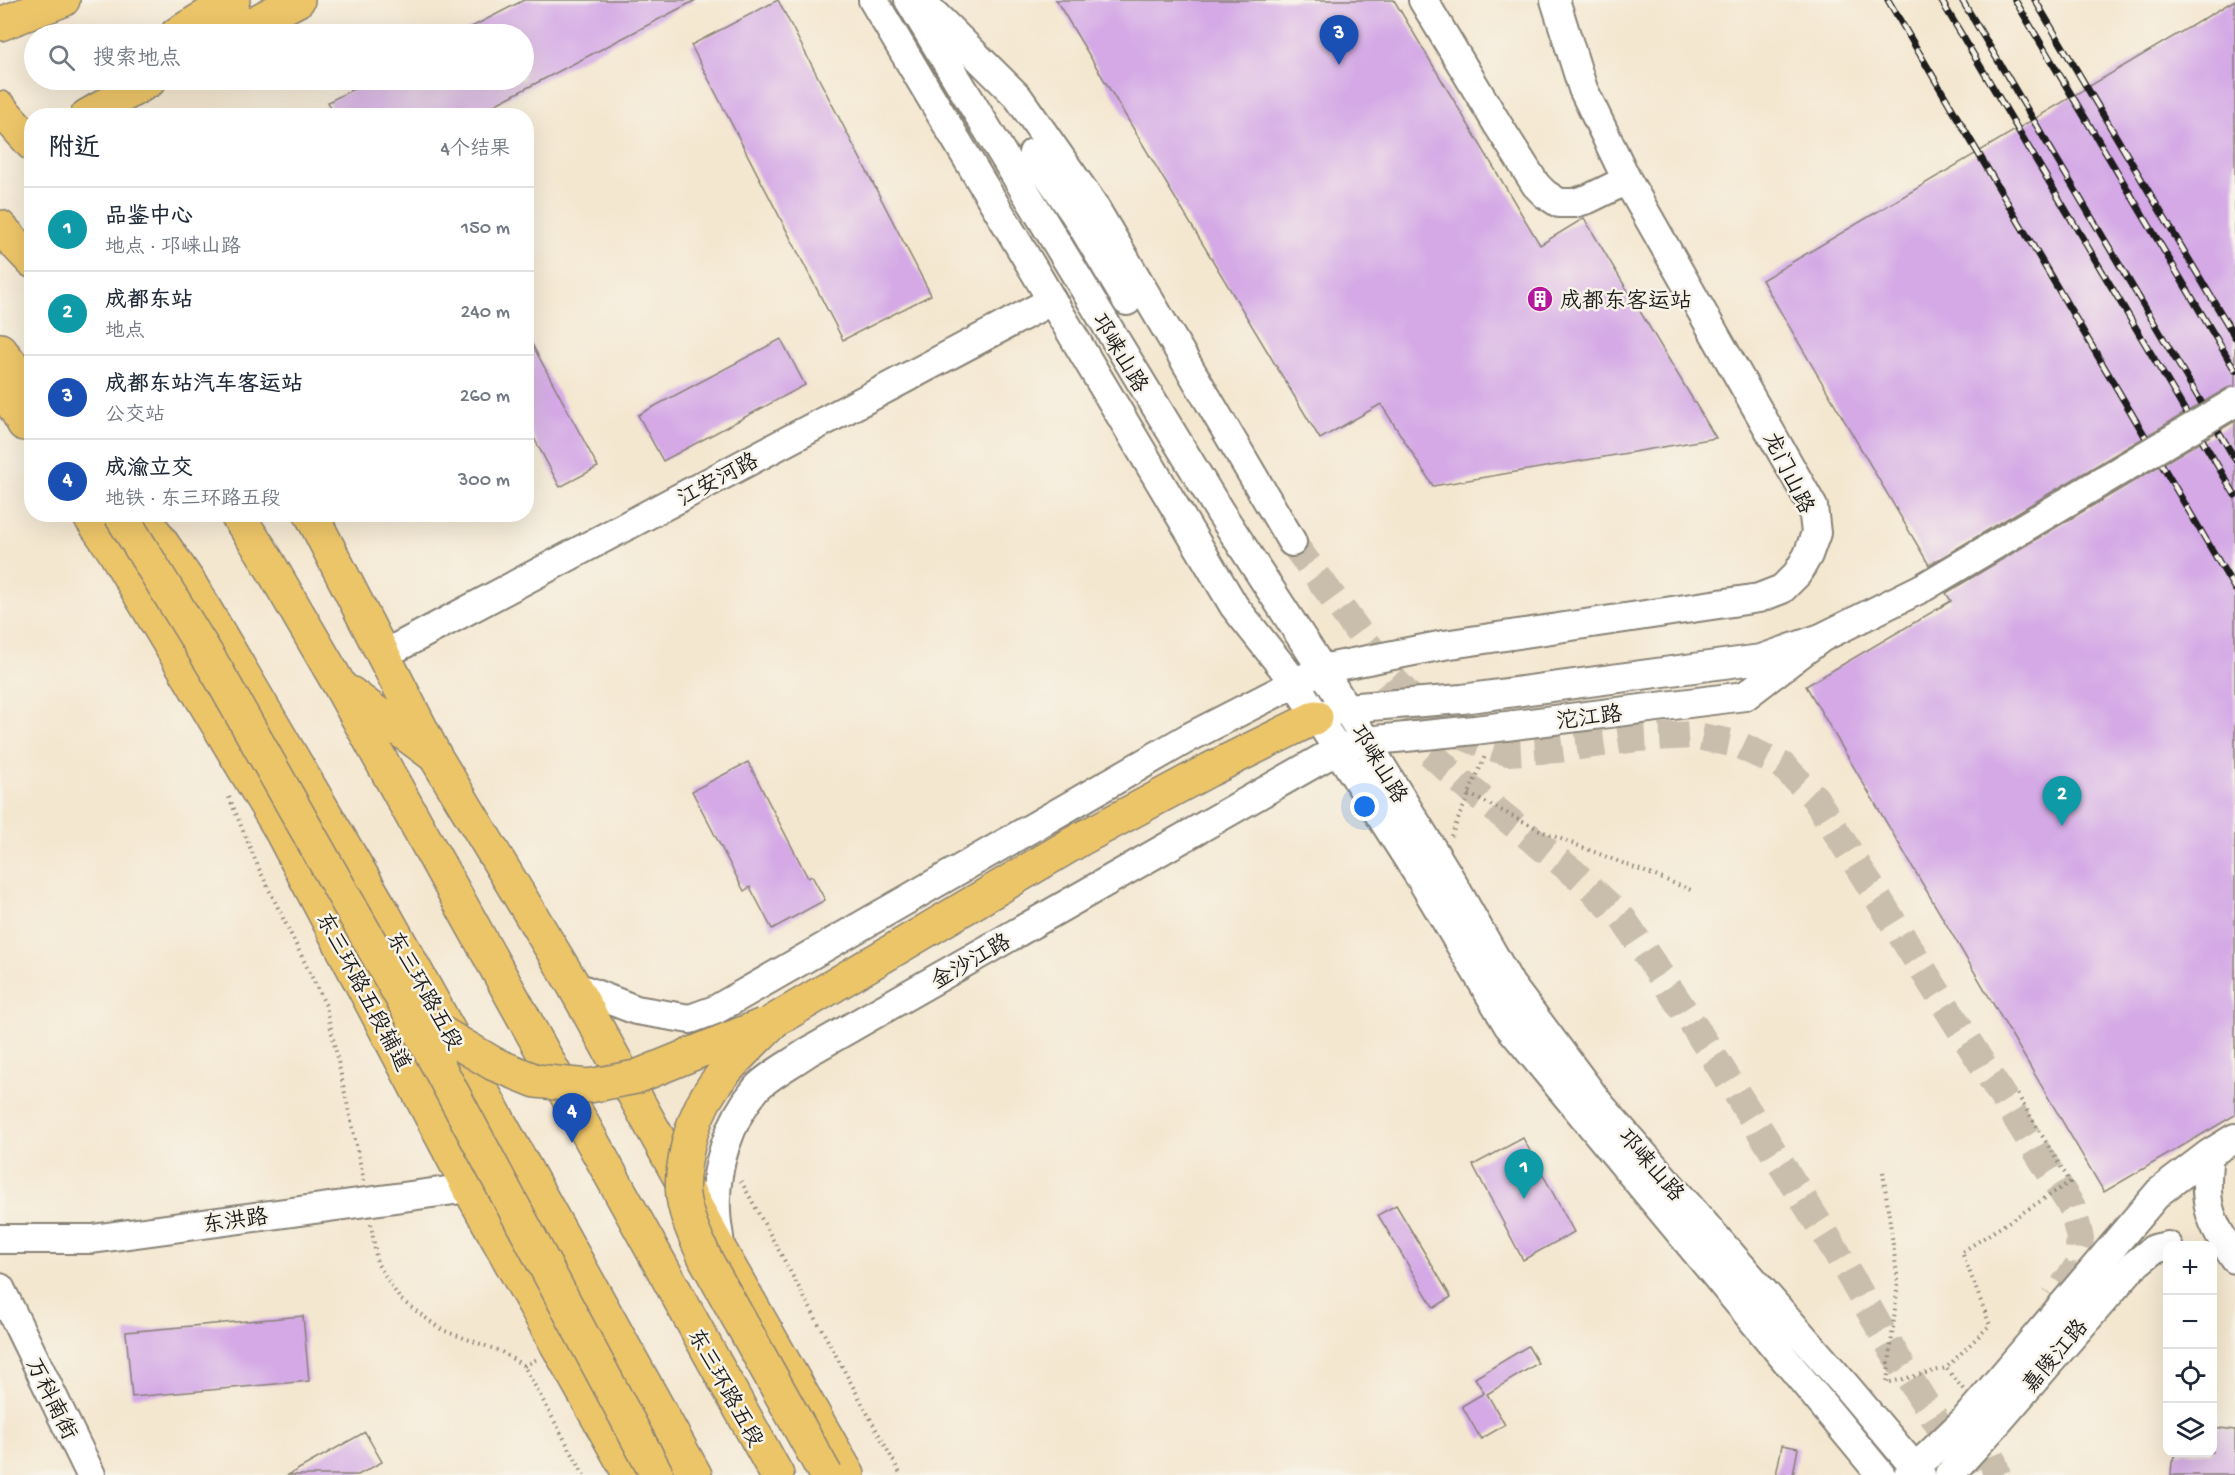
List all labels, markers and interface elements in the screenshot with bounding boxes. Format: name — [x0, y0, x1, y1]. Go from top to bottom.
pin: 3 — [1320, 16, 1358, 65]
search box — [24, 24, 534, 90]
icon: search — [45, 41, 78, 74]
text: 搜索地点 — [93, 47, 181, 73]
text: 附近 — [48, 135, 100, 166]
text: 4个结果 — [441, 139, 510, 162]
text: 品鉴中心 — [105, 205, 193, 231]
text: 1 — [63, 218, 72, 241]
text: 150 m — [461, 218, 510, 241]
text: 地点 · 邛崃山路 — [105, 237, 241, 260]
building icon: 成都东客运站 — [1525, 284, 1555, 314]
place label: 成都东客运站 — [1560, 288, 1692, 316]
text: 成都东站 — [105, 289, 193, 315]
text: 2 — [63, 302, 72, 325]
text: 240 m — [460, 302, 510, 325]
street label: 邛崃山路 — [1084, 309, 1153, 398]
text: 地点 — [105, 321, 145, 344]
text: 成都东站汽车客运站 — [105, 373, 303, 399]
text: 3 — [62, 386, 73, 409]
text: 260 m — [460, 386, 510, 409]
text: 公交站 — [105, 405, 165, 428]
street label: 龙门山路 — [1755, 428, 1819, 519]
street label: 江安河路 — [673, 448, 764, 514]
text: 成渝立交 — [105, 457, 193, 483]
text: 4 — [63, 470, 72, 493]
text: 300 m — [458, 470, 510, 493]
text: 地铁 · 东三环路五段 — [105, 489, 281, 512]
street label: 沱江路 — [1555, 701, 1624, 737]
street label: 邛崃山路 — [1342, 720, 1413, 809]
pin: 2 — [2042, 776, 2082, 826]
your location — [1350, 792, 1379, 821]
street label: 东三环路五段辅道 — [309, 908, 416, 1077]
street label: 东三环路五段 — [379, 927, 468, 1056]
street label: 金沙江路 — [926, 928, 1017, 997]
pin: 4 — [552, 1094, 592, 1143]
street label: 邛崃山路 — [1610, 1124, 1689, 1208]
pin: 1 — [1504, 1150, 1544, 1199]
street label: 东洪路 — [201, 1204, 270, 1240]
map controls — [2163, 1241, 2217, 1457]
button: + — [2163, 1241, 2217, 1295]
button: − — [2163, 1295, 2217, 1349]
street label: 嘉陵江路 — [2017, 1314, 2095, 1400]
street label: 东三环路五段 — [680, 1324, 769, 1453]
button: locate — [2163, 1349, 2217, 1403]
street label: 万科南街 — [18, 1354, 82, 1445]
button: layers — [2163, 1403, 2217, 1457]

